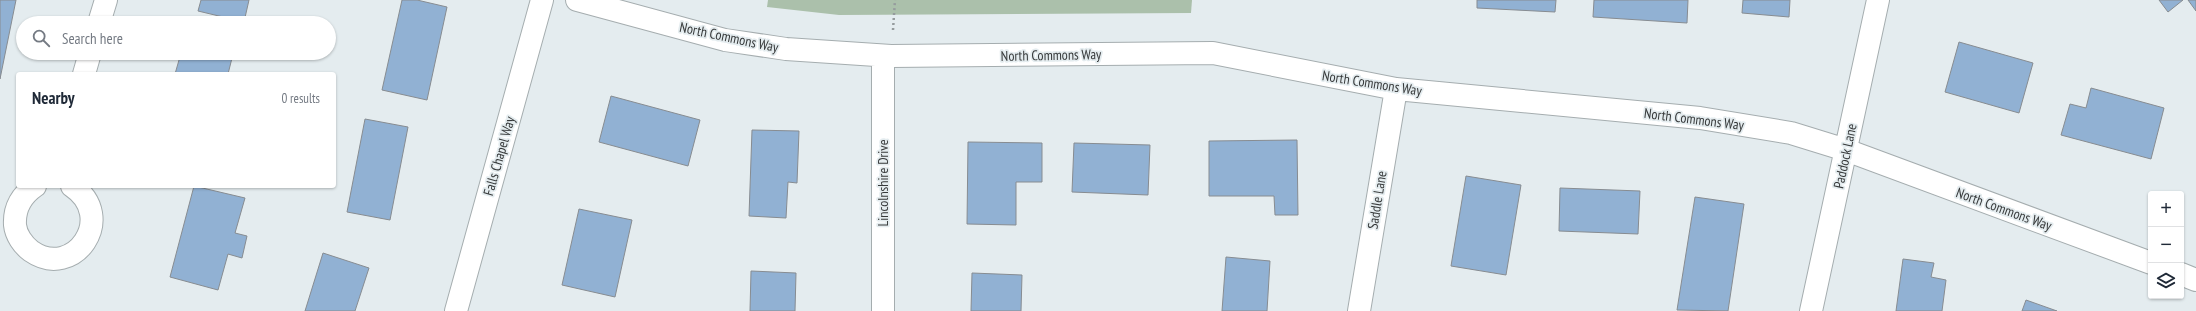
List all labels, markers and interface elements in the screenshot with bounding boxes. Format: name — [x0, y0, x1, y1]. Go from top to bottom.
search box — [16, 16, 336, 60]
street label: North Commons Way — [678, 18, 781, 56]
icon: search — [30, 27, 52, 49]
text: Search here — [62, 29, 123, 48]
street label: North Commons Way — [1001, 45, 1102, 65]
street label: North Commons Way — [1321, 66, 1424, 100]
text: Nearby — [32, 87, 75, 109]
text: 0 results — [281, 90, 320, 107]
street label: North Commons Way — [1643, 104, 1746, 134]
street label: Falls Chapel Way — [479, 114, 519, 198]
street label: Paddock Lane — [1829, 122, 1861, 190]
street label: Lincolnshire Drive — [874, 139, 892, 227]
street label: Saddle Lane — [1364, 169, 1391, 230]
street label: North Commons Way — [1954, 183, 2055, 235]
map controls — [2148, 191, 2184, 299]
button: + — [2148, 191, 2184, 227]
button: − — [2148, 227, 2184, 263]
button: layers — [2148, 263, 2184, 299]

